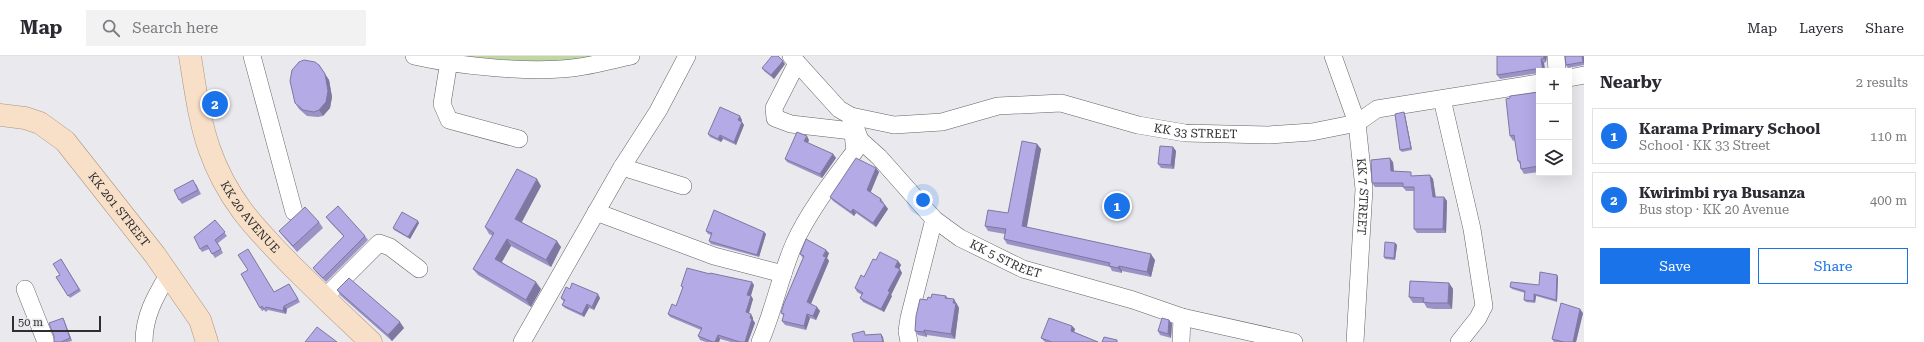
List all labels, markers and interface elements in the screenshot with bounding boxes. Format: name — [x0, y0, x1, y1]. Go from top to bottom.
search box — [86, 10, 366, 46]
text: Map — [20, 16, 62, 39]
icon: search — [100, 17, 122, 39]
text: Search here — [132, 19, 218, 37]
text: Map — [1747, 20, 1777, 36]
text: Layers — [1799, 20, 1843, 36]
text: Share — [1865, 20, 1904, 36]
map controls — [1536, 68, 1572, 176]
button: + — [1536, 68, 1572, 104]
text: Nearby — [1600, 72, 1662, 92]
text: 2 results — [1856, 75, 1908, 90]
pin: 2 — [202, 89, 228, 119]
button: − — [1536, 104, 1572, 140]
text: Karama Primary School — [1639, 120, 1820, 138]
street label: KK 33 STREET — [1153, 121, 1238, 141]
text: 1 — [1610, 129, 1618, 144]
text: 110 m — [1870, 129, 1907, 144]
text: School · KK 33 Street — [1639, 138, 1770, 153]
button: layers — [1536, 140, 1572, 176]
street label: KK 7 STREET — [1354, 157, 1371, 235]
street label: KK 201 STREET — [85, 169, 153, 249]
street label: KK 20 AVENUE — [218, 179, 282, 256]
text: Kwirimbi rya Busanza — [1639, 184, 1805, 202]
your location — [913, 190, 933, 210]
pin: 1 — [1104, 191, 1130, 221]
text: 2 — [1610, 193, 1618, 208]
text: 400 m — [1870, 193, 1907, 208]
text: Bus stop · KK 20 Avenue — [1639, 202, 1789, 217]
street label: KK 5 STREET — [967, 237, 1043, 281]
button: Save — [1600, 248, 1750, 284]
button: Share — [1758, 248, 1908, 284]
scale bar — [12, 314, 101, 333]
text: 50 m — [18, 316, 43, 329]

